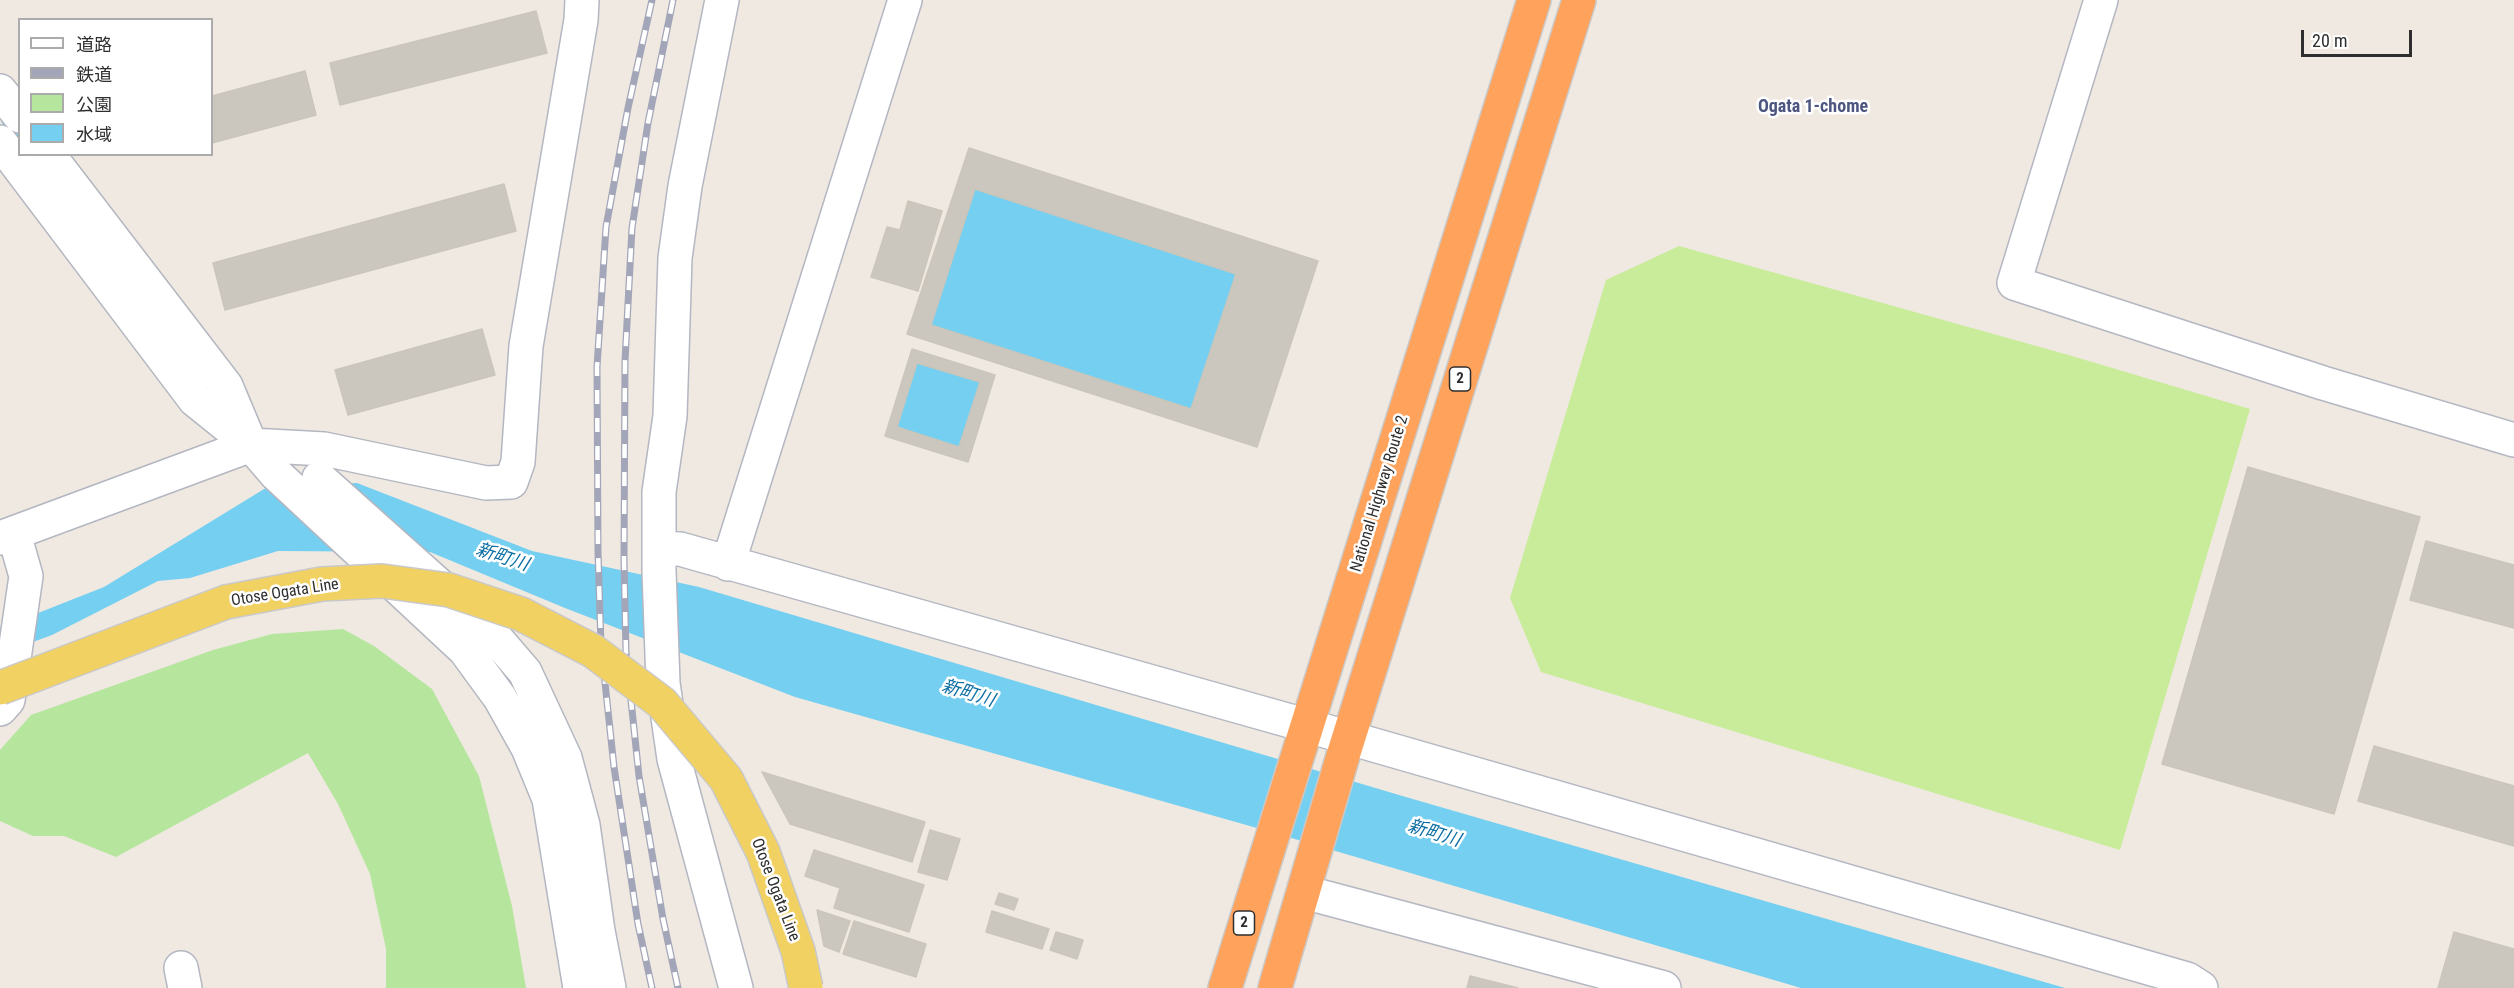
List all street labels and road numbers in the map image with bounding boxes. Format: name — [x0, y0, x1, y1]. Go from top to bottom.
road number: 2 — [1450, 367, 1470, 391]
street label: National Highway Route 2 — [1347, 414, 1413, 574]
street label: Otose Ogata Line — [230, 575, 340, 611]
street label: Otose Ogata Line — [747, 836, 803, 944]
road number: 2 — [1234, 911, 1254, 935]

